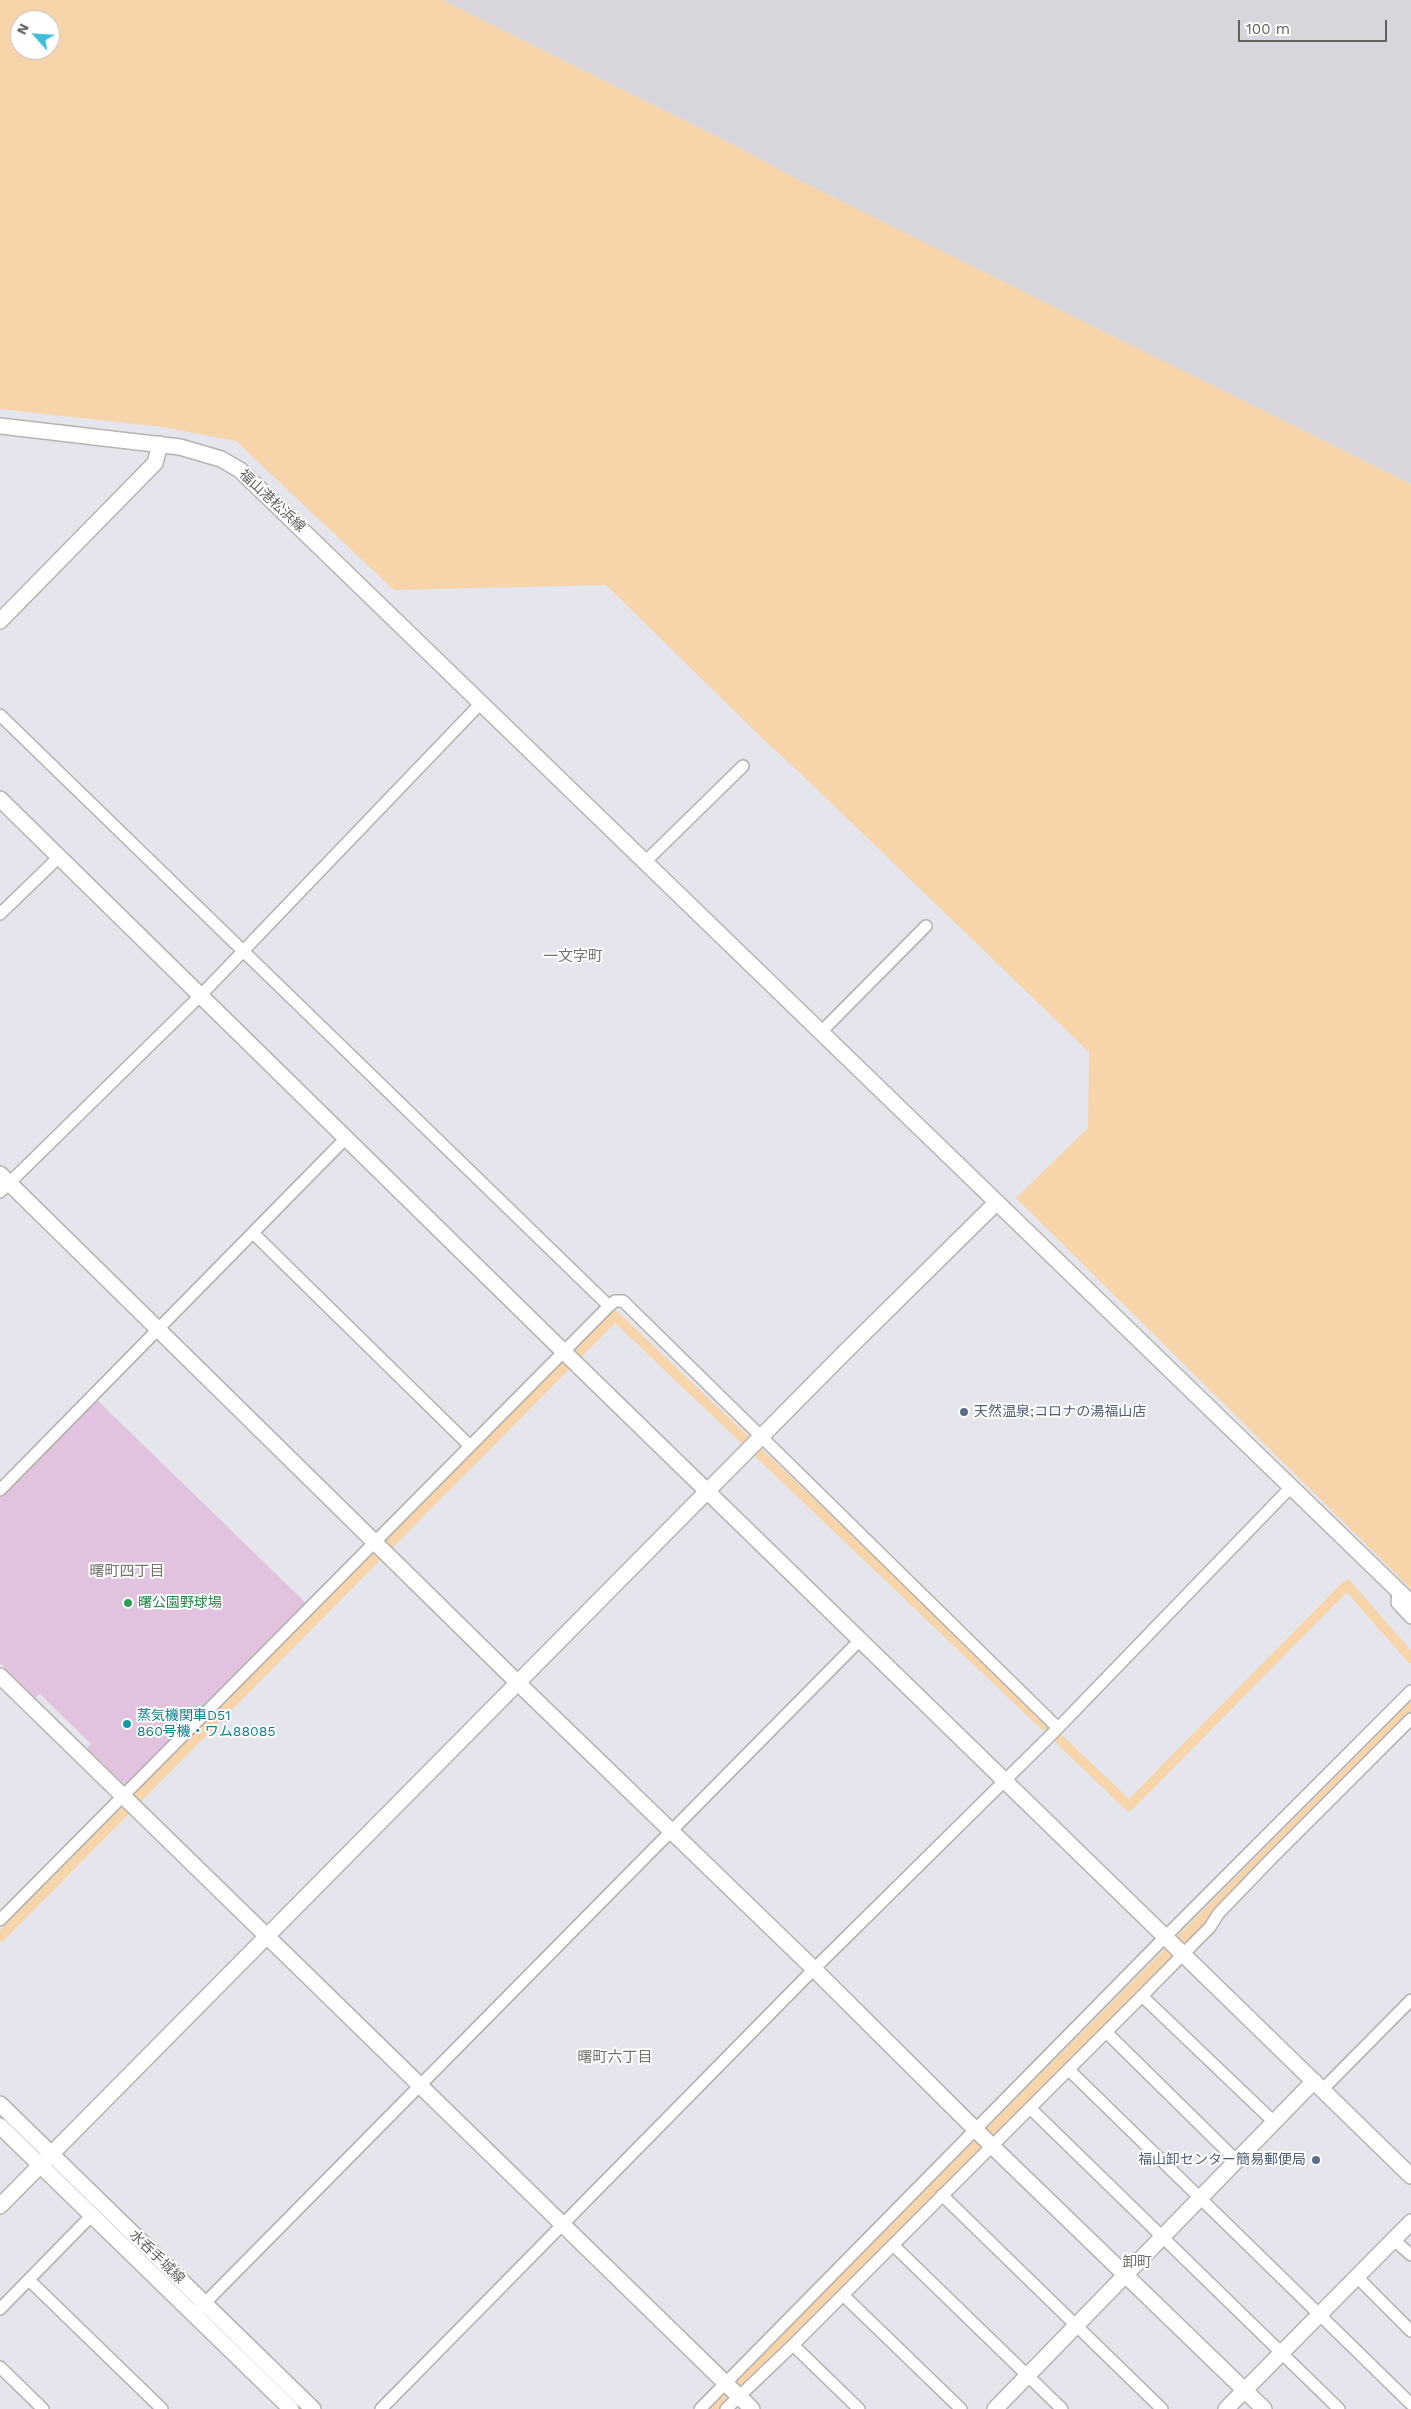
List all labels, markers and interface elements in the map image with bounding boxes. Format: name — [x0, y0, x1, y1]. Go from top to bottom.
north arrow — [10, 10, 60, 60]
scale bar — [1241, 10, 1390, 42]
text: 100 m — [1246, 20, 1290, 38]
text: N — [13, 21, 32, 37]
street label: 福山港松浜線 — [236, 466, 308, 536]
district label: 一文字町 — [543, 948, 603, 966]
place label: 天然温泉;コロナの湯福山店 — [974, 1404, 1146, 1420]
marker: 天然温泉;コロナの湯福山店 — [958, 1406, 970, 1418]
district label: 曙町四丁目 — [90, 1563, 164, 1581]
place label: 曙公園野球場 — [138, 1595, 222, 1611]
marker: 曙公園野球場 — [122, 1597, 134, 1609]
place label: 蒸気機関車D51 860号機・ワム88085 — [137, 1708, 276, 1740]
marker: 蒸気機関車D51 860号機・ワム88085 — [121, 1718, 133, 1730]
district label: 曙町六丁目 — [578, 2049, 652, 2067]
place label: 福山卸センター簡易郵便局 — [1138, 2152, 1306, 2168]
marker: 福山卸センター簡易郵便局 — [1310, 2154, 1322, 2166]
street label: 水呑手城線 — [126, 2227, 188, 2287]
district label: 卸町 — [1122, 2254, 1152, 2272]

